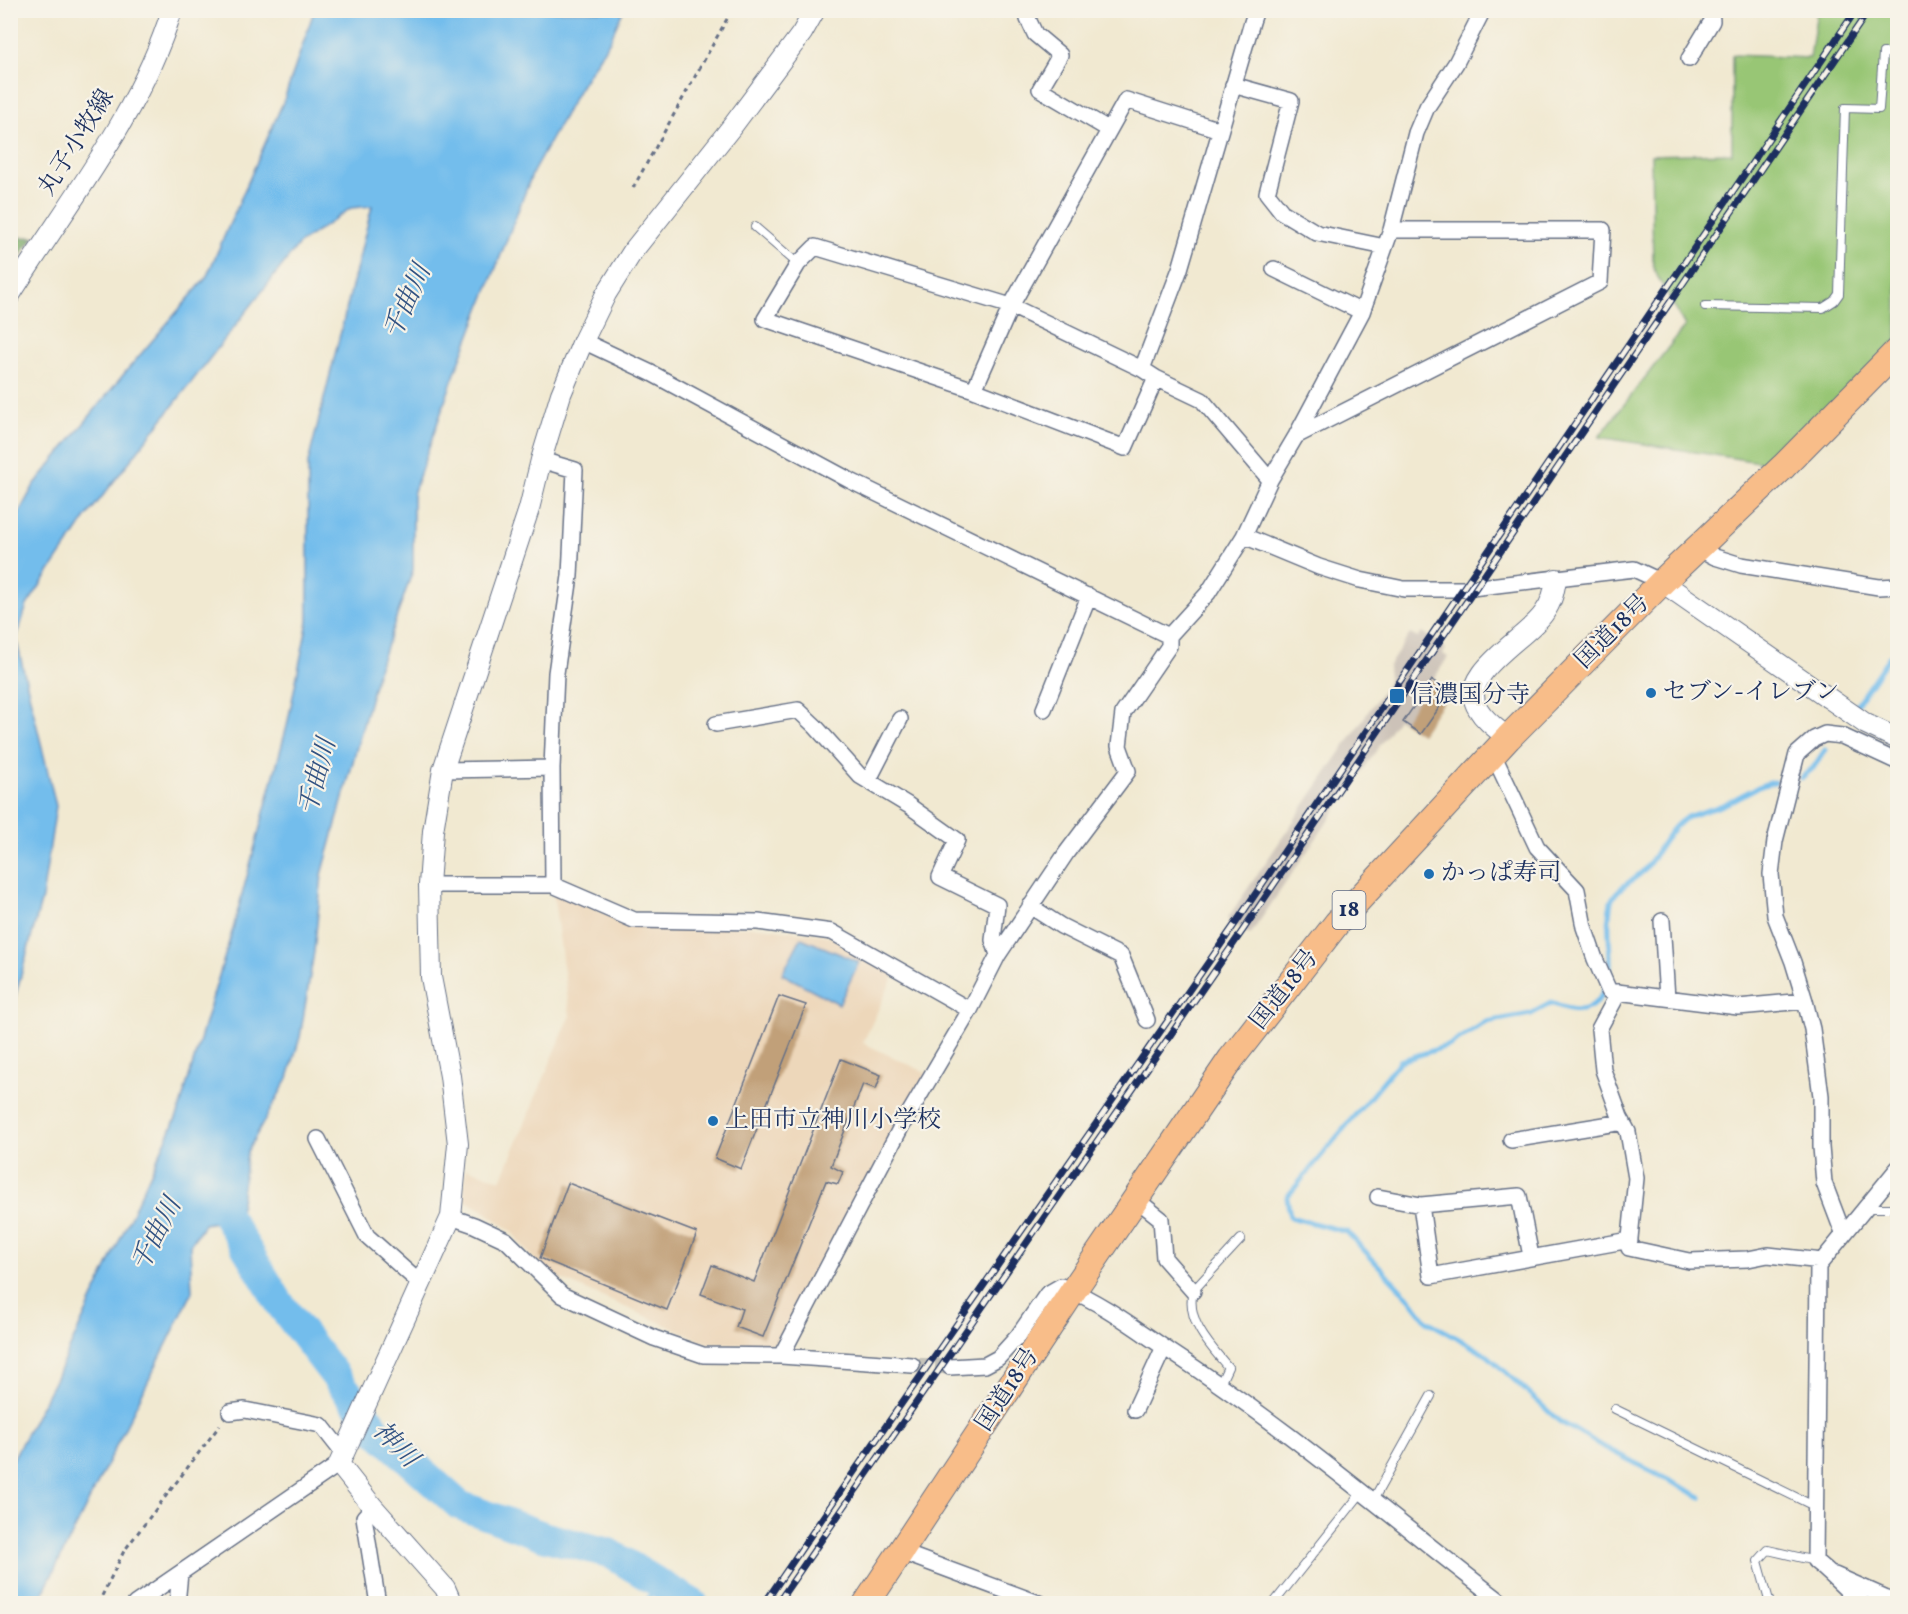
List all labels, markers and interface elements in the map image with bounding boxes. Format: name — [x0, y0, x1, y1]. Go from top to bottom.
street label: 丸子小牧線 — [31, 83, 123, 203]
water label: 千曲川 — [376, 256, 442, 345]
street label: 国道18号 — [1568, 587, 1658, 677]
place label: セブン-イレブン — [1663, 676, 1839, 710]
place label: 信濃国分寺 — [1410, 679, 1530, 713]
marker: セブン-イレブン — [1644, 686, 1658, 700]
marker: 信濃国分寺 — [1388, 687, 1406, 705]
water label: 千曲川 — [291, 732, 346, 819]
place label: かっぱ寿司 — [1441, 857, 1561, 891]
marker: かっぱ寿司 — [1422, 867, 1436, 881]
road number: 18 — [1332, 891, 1366, 929]
street label: 国道18号 — [1243, 943, 1327, 1037]
place label: 上田市立神川小学校 — [725, 1104, 941, 1138]
marker: 上田市立神川小学校 — [706, 1114, 720, 1128]
water label: 千曲川 — [123, 1189, 192, 1278]
street label: 国道18号 — [968, 1342, 1048, 1438]
water label: 神川 — [364, 1414, 428, 1478]

